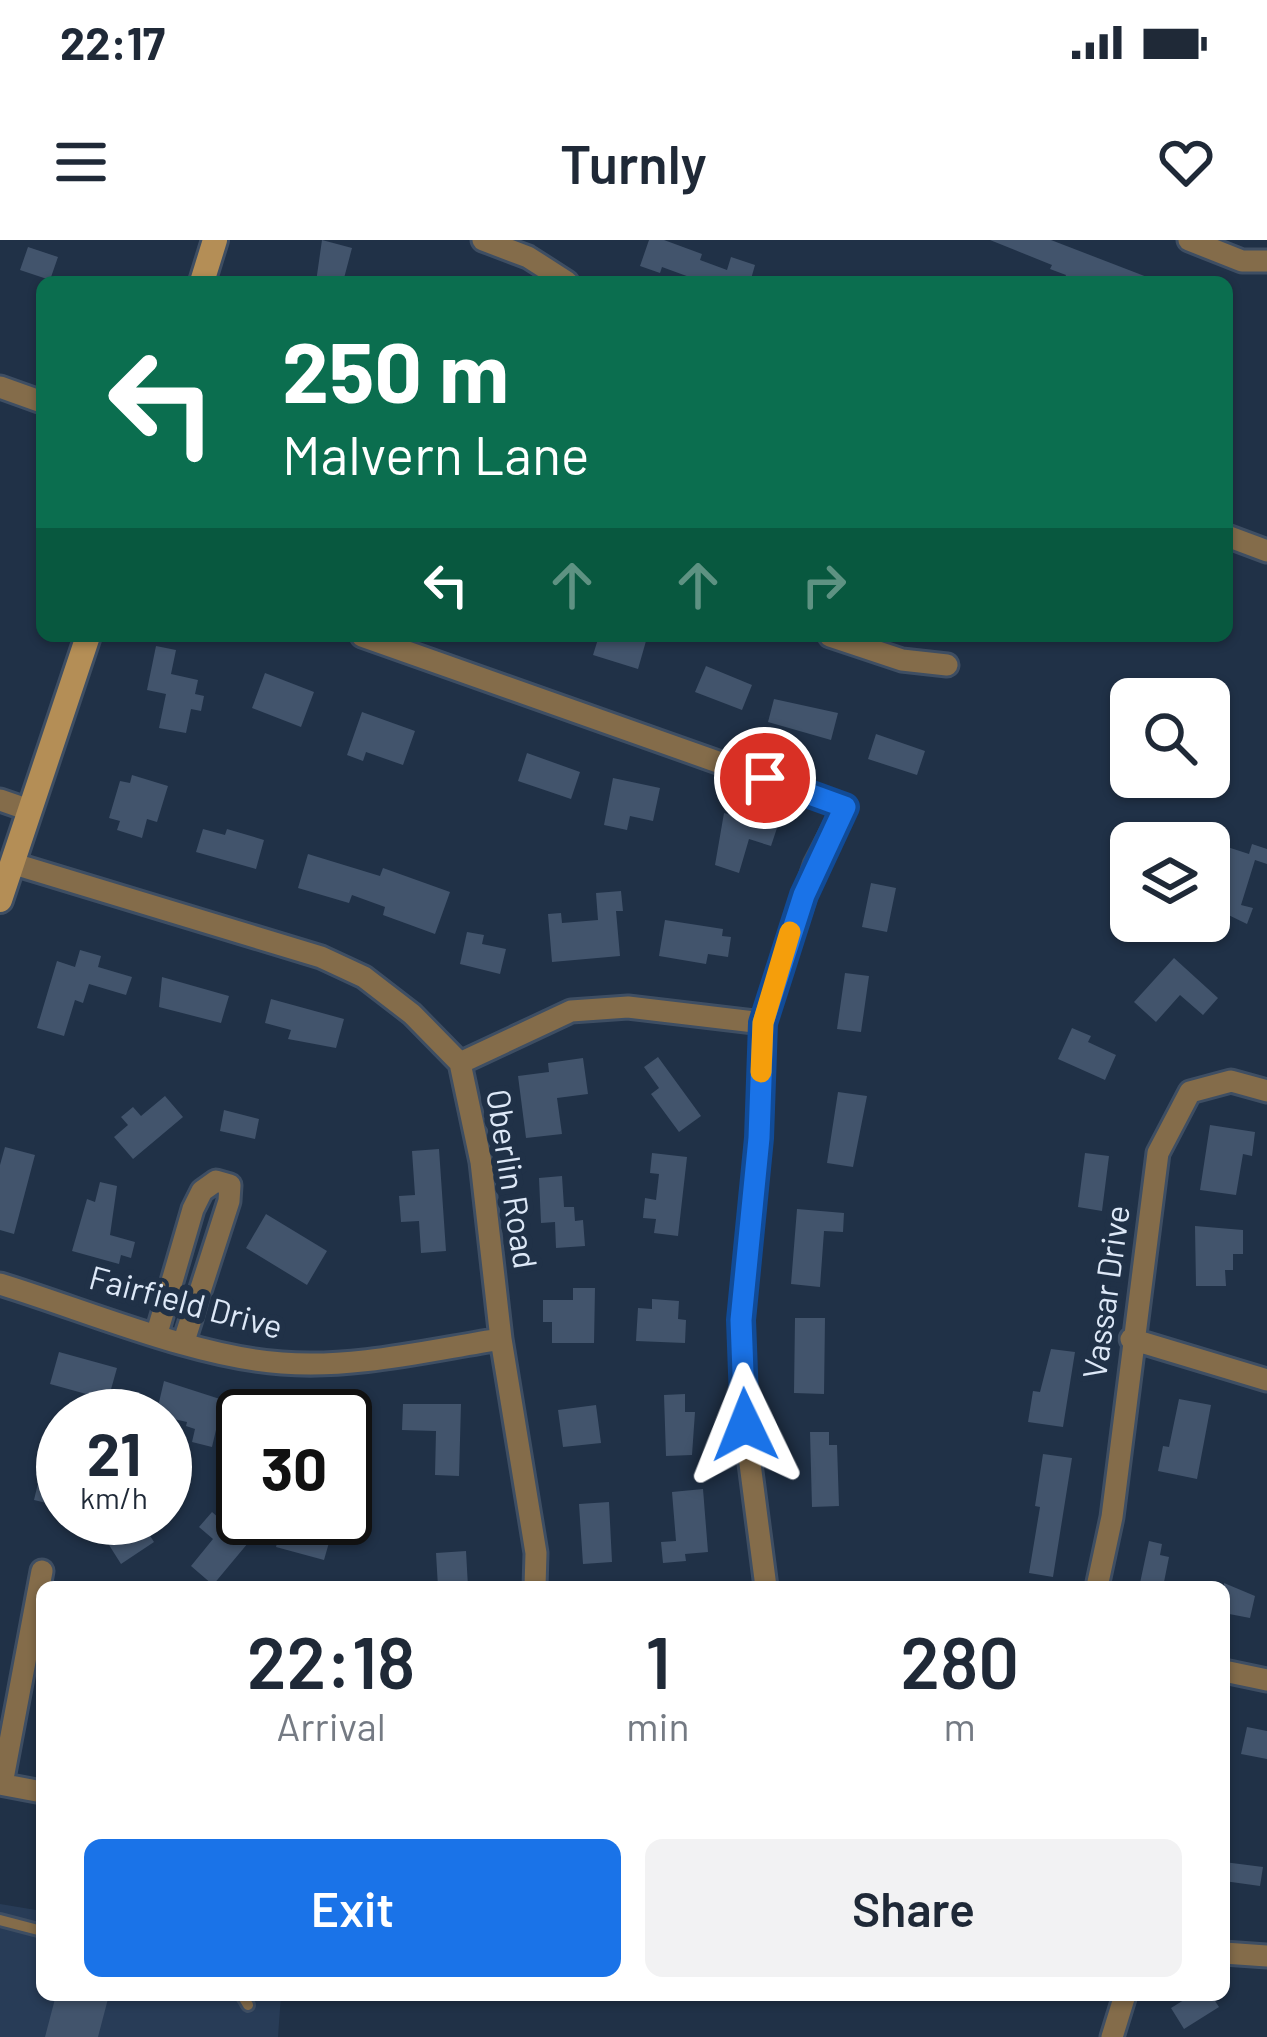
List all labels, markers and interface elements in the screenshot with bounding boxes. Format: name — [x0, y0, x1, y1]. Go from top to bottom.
text: 22:17 — [60, 15, 165, 69]
icon: menu — [48, 129, 114, 195]
icon: heart — [1153, 129, 1219, 195]
text: Turnly — [560, 130, 707, 195]
text: 250 m — [282, 319, 509, 420]
icon: left — [84, 324, 240, 480]
text: Malvern Lane — [282, 421, 589, 486]
icon: left — [413, 552, 479, 618]
icon: ahead — [539, 552, 605, 618]
icon: ahead — [665, 552, 731, 618]
icon: right — [791, 552, 857, 618]
map controls — [1110, 678, 1230, 942]
button: search — [1110, 678, 1230, 798]
pin — [714, 727, 816, 829]
icon: arrive — [732, 745, 798, 811]
button: layers — [1110, 822, 1230, 942]
street label: Oberlin Road — [479, 1086, 547, 1271]
street label: Vassar Drive — [1073, 1202, 1137, 1381]
street label: Fairfield Drive — [85, 1256, 287, 1346]
position arrow — [682, 1362, 808, 1488]
speed limit sign: 30 — [216, 1389, 372, 1545]
text: 21 — [87, 1416, 141, 1488]
text: km/h — [80, 1479, 148, 1515]
text: 22:18 — [247, 1617, 415, 1703]
text: 1 — [645, 1617, 671, 1703]
text: 280 — [900, 1617, 1019, 1703]
text: Arrival — [277, 1702, 386, 1749]
text: min — [626, 1702, 689, 1749]
text: m — [944, 1702, 976, 1749]
button: Exit — [84, 1839, 621, 1977]
button: Share — [645, 1839, 1182, 1977]

